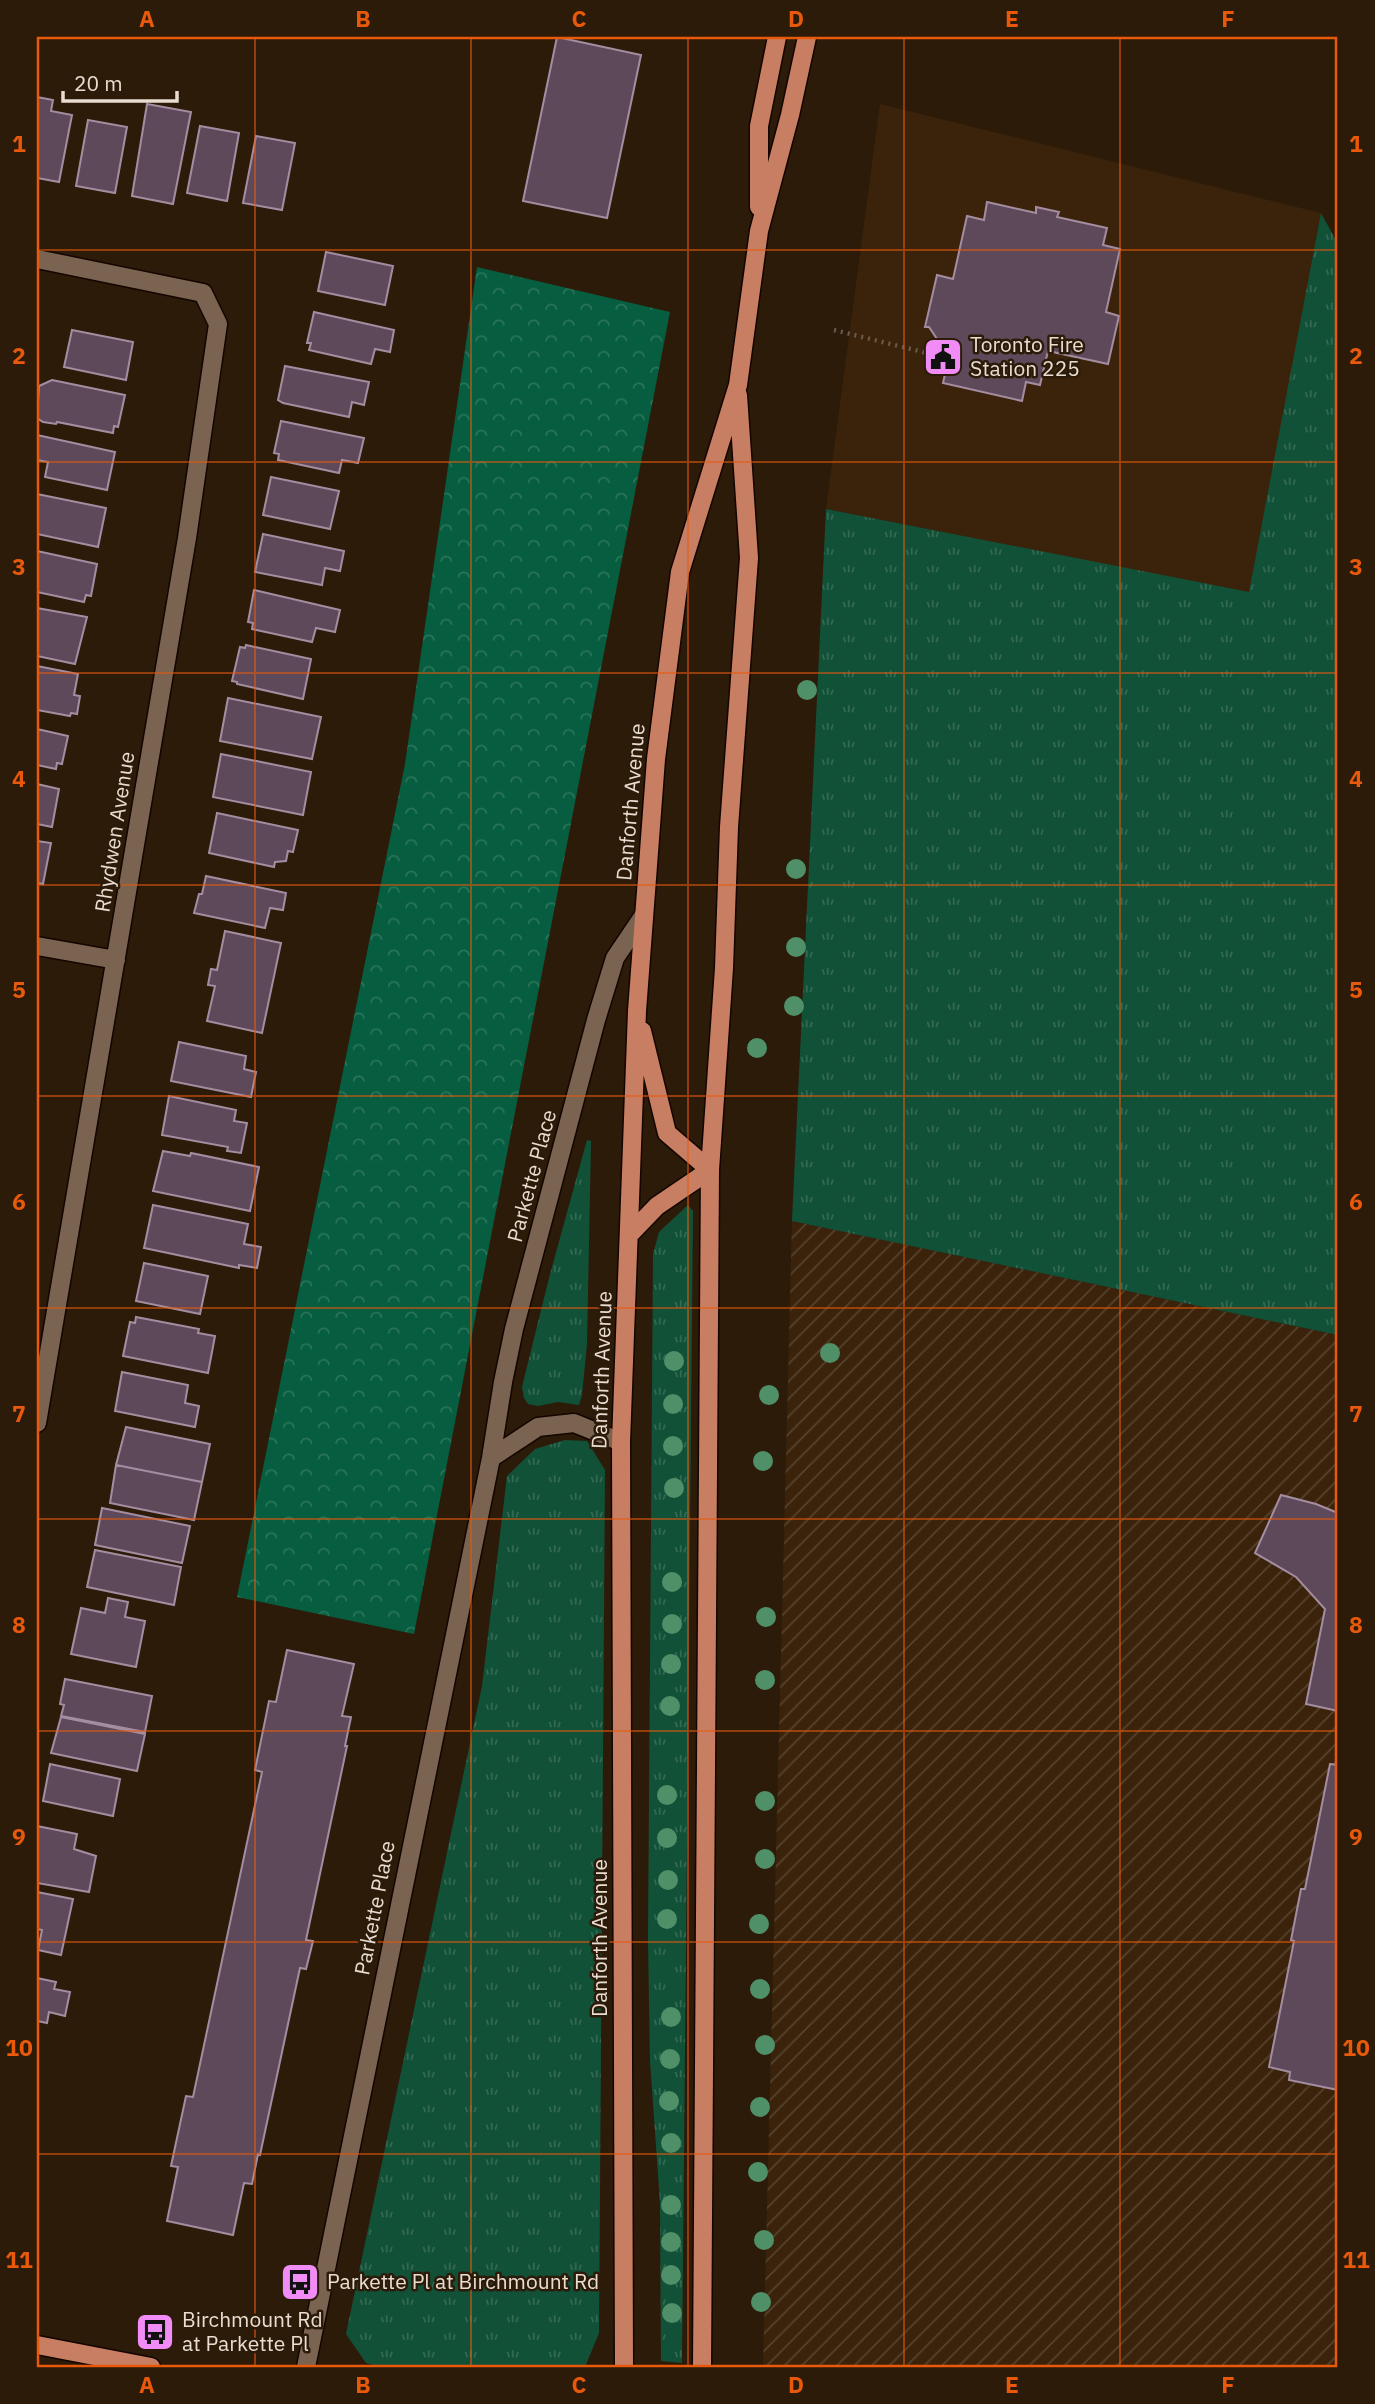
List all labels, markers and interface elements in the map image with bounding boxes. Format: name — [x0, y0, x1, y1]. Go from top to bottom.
text: A — [139, 3, 155, 33]
text: B — [355, 3, 371, 33]
text: C — [572, 3, 587, 33]
text: D — [788, 3, 804, 33]
text: E — [1005, 3, 1019, 33]
text: F — [1221, 3, 1235, 33]
scale bar — [63, 60, 177, 104]
text: 20 m — [74, 69, 123, 97]
text: 1 — [12, 128, 26, 158]
text: 1 — [1349, 128, 1363, 158]
place label: Toronto Fire Station 225 — [970, 330, 1084, 382]
public building icon: Toronto Fire Station 225 — [922, 336, 964, 378]
text: 2 — [12, 340, 26, 370]
text: 2 — [1349, 340, 1363, 370]
text: 3 — [12, 551, 26, 581]
text: 3 — [1349, 551, 1363, 581]
street label: Danforth Avenue — [609, 722, 651, 882]
street label: Rhydwen Avenue — [87, 749, 141, 914]
text: 4 — [12, 763, 26, 793]
text: 4 — [1349, 763, 1363, 793]
text: 5 — [12, 974, 26, 1004]
text: 5 — [1349, 974, 1363, 1004]
street label: Parkette Place — [500, 1106, 562, 1245]
text: 6 — [12, 1186, 26, 1216]
text: 6 — [1349, 1186, 1363, 1216]
street label: Danforth Avenue — [584, 1291, 618, 1449]
text: 7 — [12, 1398, 26, 1428]
text: 7 — [1349, 1398, 1363, 1428]
text: 8 — [12, 1609, 26, 1639]
text: 8 — [1349, 1609, 1363, 1639]
text: 9 — [12, 1821, 26, 1851]
text: 9 — [1349, 1821, 1363, 1851]
street label: Parkette Place — [347, 1838, 401, 1977]
street label: Danforth Avenue — [585, 1859, 613, 2017]
text: 10 — [5, 2032, 33, 2062]
text: 10 — [1342, 2032, 1370, 2062]
text: 11 — [5, 2244, 33, 2274]
text: 11 — [1342, 2244, 1370, 2274]
bus stop icon: Parkette Pl at Birchmount Rd — [279, 2261, 321, 2303]
place label: Parkette Pl at Birchmount Rd — [327, 2267, 599, 2295]
place label: Birchmount Rd at Parkette Pl — [182, 2305, 323, 2357]
bus stop icon: Birchmount Rd at Parkette Pl — [134, 2311, 176, 2353]
text: A — [139, 2369, 155, 2399]
text: B — [355, 2369, 371, 2399]
text: C — [572, 2369, 587, 2399]
text: D — [788, 2369, 804, 2399]
text: E — [1005, 2369, 1019, 2399]
text: F — [1221, 2369, 1235, 2399]

